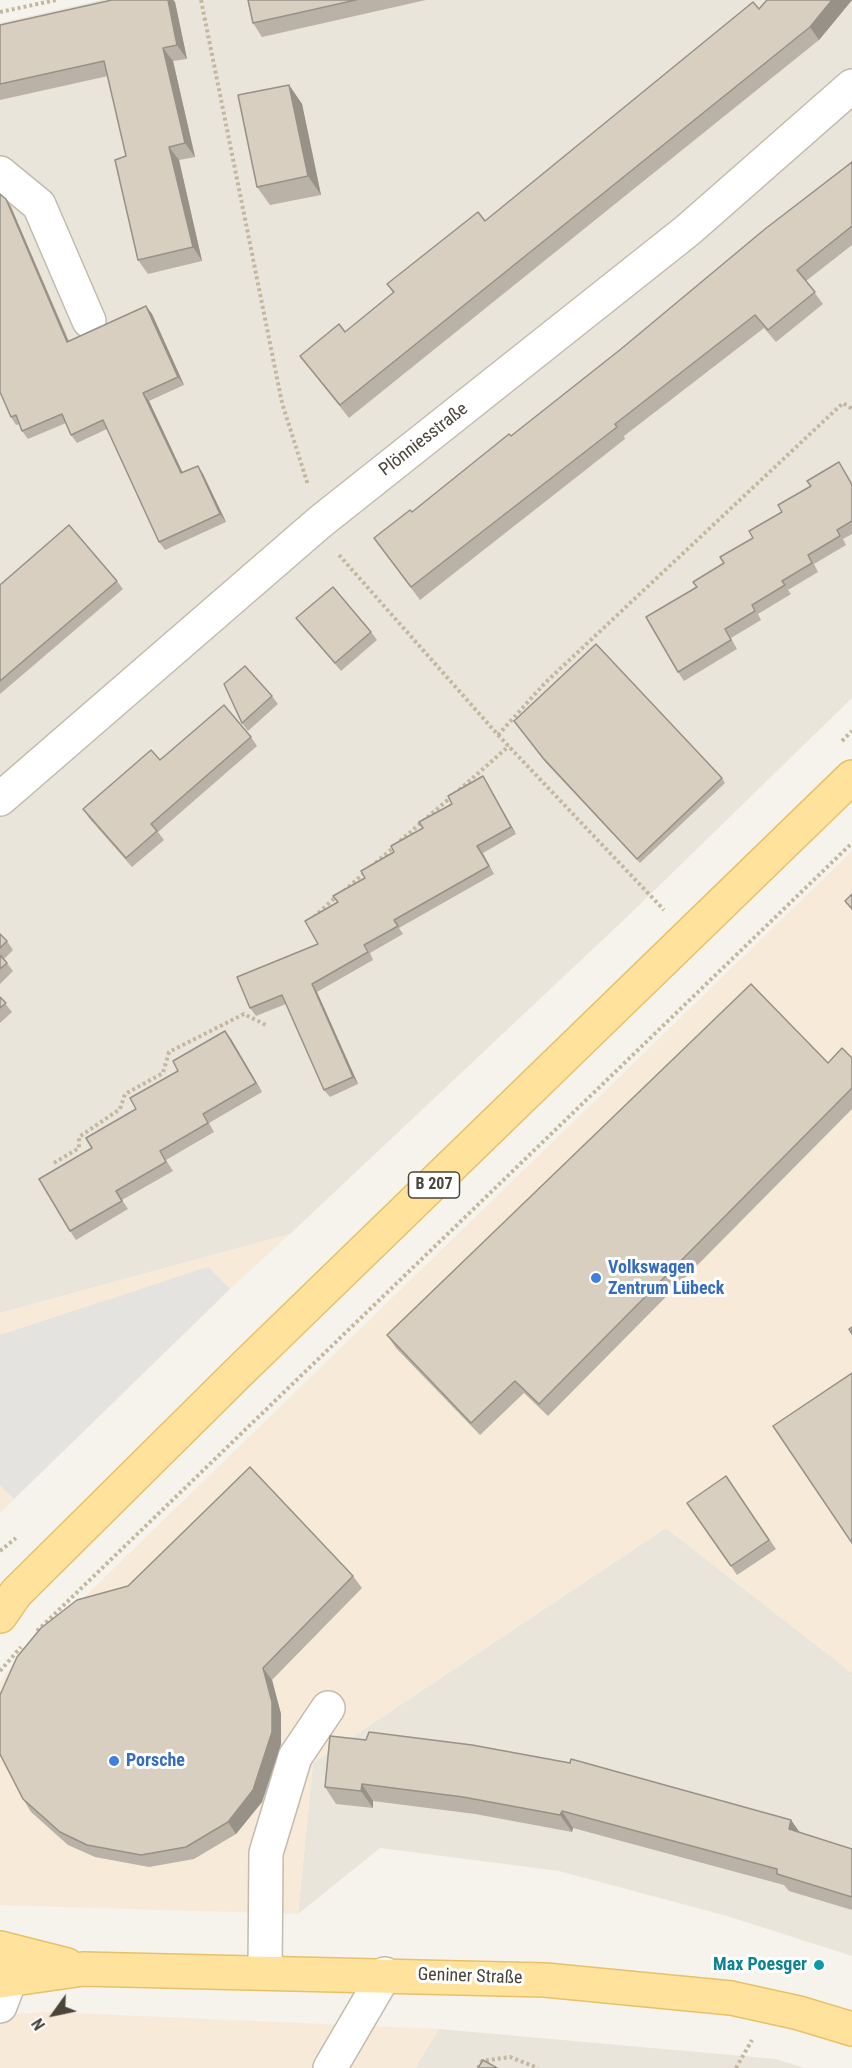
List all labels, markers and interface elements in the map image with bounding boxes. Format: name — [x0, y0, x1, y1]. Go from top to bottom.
street label: Plönniesstraße — [375, 399, 473, 481]
road number: B 207 — [408, 1172, 460, 1198]
place label: Volkswagen Zentrum Lübeck — [608, 1257, 724, 1300]
marker: Volkswagen Zentrum Lübeck — [589, 1271, 603, 1285]
place label: Porsche — [126, 1750, 185, 1772]
marker: Porsche — [107, 1754, 121, 1768]
place label: Max Poesger — [713, 1954, 807, 1976]
marker: Max Poesger — [812, 1958, 826, 1972]
street label: Geniner Straße — [417, 1964, 523, 1990]
north arrow — [24, 1984, 84, 2044]
text: N — [28, 2015, 49, 2033]

